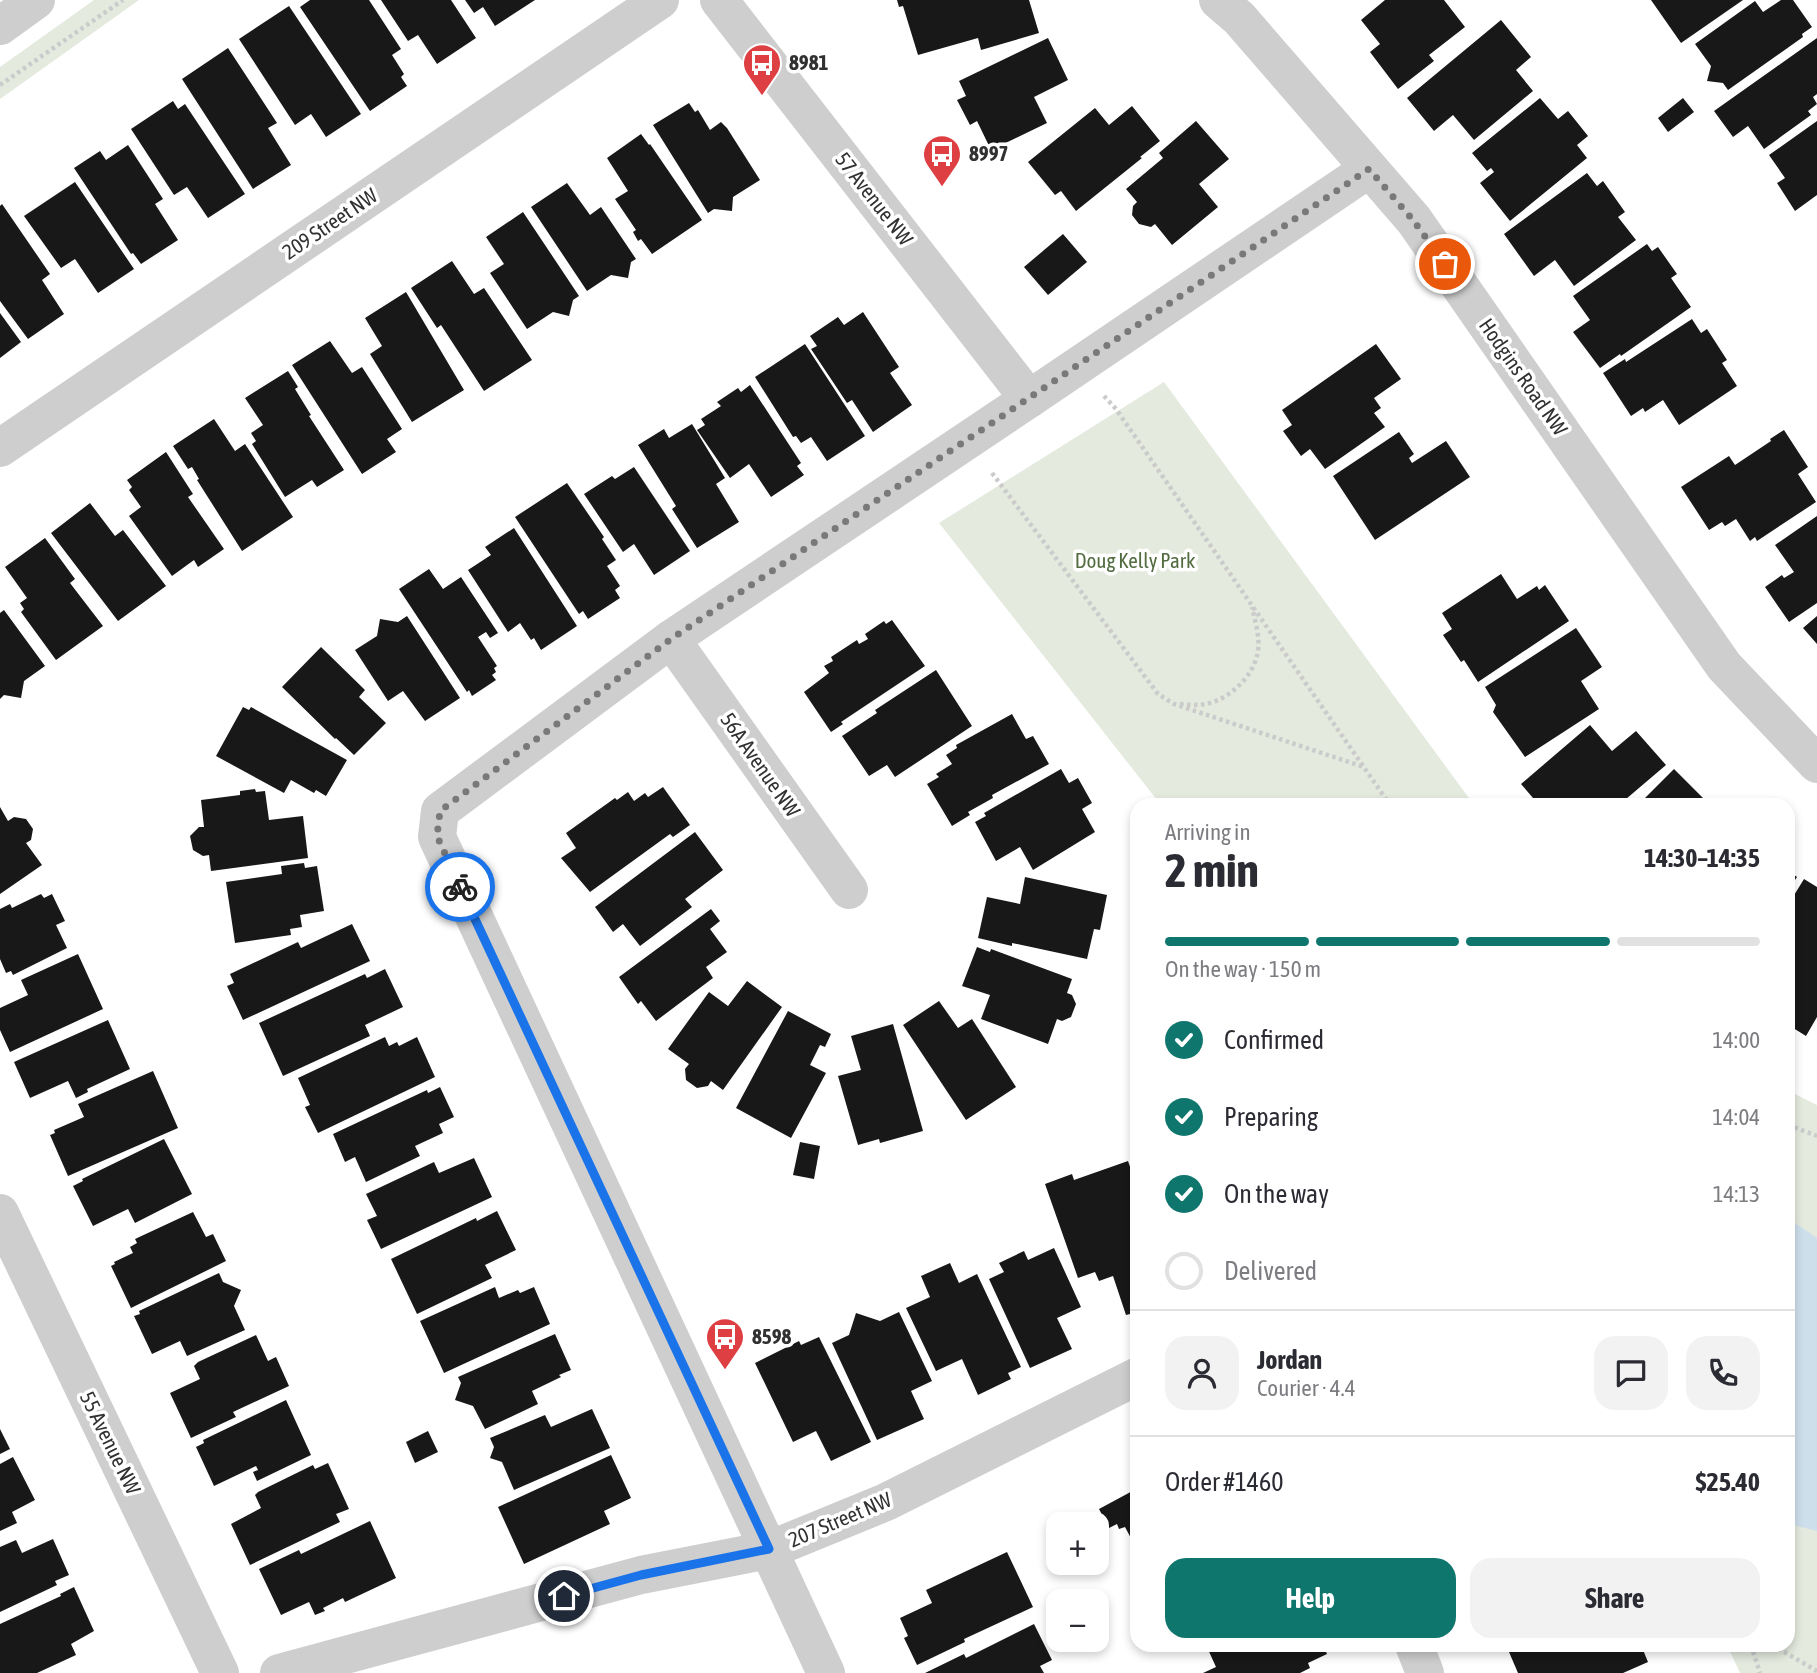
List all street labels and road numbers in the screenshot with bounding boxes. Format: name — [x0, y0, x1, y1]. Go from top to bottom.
street label: 57 Avenue NW — [831, 147, 919, 250]
street label: 209 Street NW — [278, 182, 382, 264]
street label: Hodgins Road NW — [1475, 313, 1573, 440]
street label: 56A Avenue NW — [716, 708, 806, 822]
street label: 55 Avenue NW — [76, 1387, 146, 1499]
street label: 207 Street NW — [785, 1486, 895, 1551]

